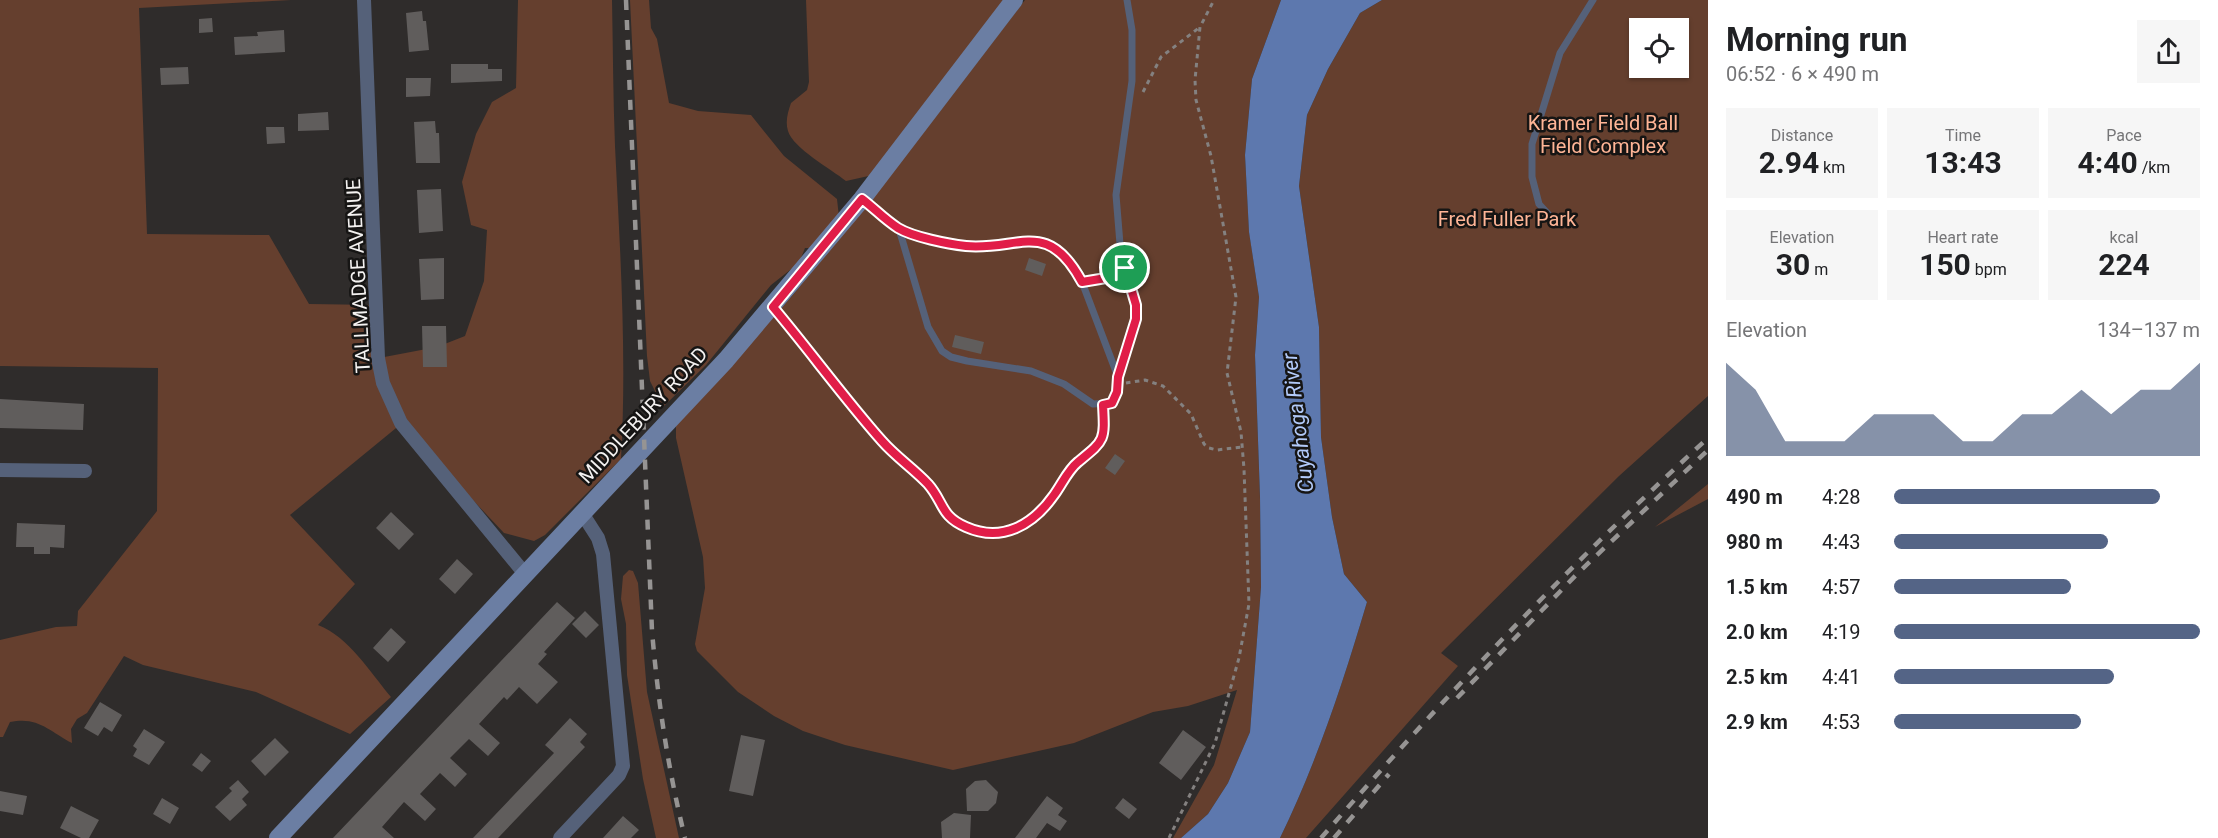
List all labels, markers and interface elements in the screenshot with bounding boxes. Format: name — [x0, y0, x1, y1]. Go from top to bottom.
map controls — [1629, 18, 1689, 78]
button: locate — [1629, 18, 1689, 78]
text: Morning run — [1726, 20, 1907, 59]
button: share — [2137, 20, 2200, 83]
text: 06:52 · 6 × 490 m — [1726, 62, 1879, 86]
park label: Kramer Field Ball Field Complex — [1528, 111, 1678, 158]
text: Distance — [1771, 126, 1833, 145]
text: Time — [1945, 126, 1981, 145]
text: Pace — [2106, 126, 2142, 145]
text: 2.94 — [1759, 145, 1819, 180]
text: 13:43 — [1924, 145, 2002, 180]
text: 4:40 — [2078, 145, 2138, 180]
text: km — [1819, 158, 1845, 177]
text: /km — [2138, 158, 2170, 177]
street label: TALLMADGE AVENUE — [341, 178, 375, 374]
park label: Fred Fuller Park — [1438, 207, 1577, 231]
text: Elevation — [1770, 228, 1834, 247]
text: Heart rate — [1927, 228, 1999, 247]
text: kcal — [2110, 228, 2138, 247]
pin — [1099, 242, 1150, 293]
text: 30 — [1776, 247, 1810, 282]
text: 150 — [1919, 247, 1971, 282]
text: 224 — [2098, 247, 2150, 282]
icon: arrive — [1108, 251, 1141, 284]
text: m — [1810, 260, 1828, 279]
text: bpm — [1971, 260, 2007, 279]
text: Elevation — [1726, 318, 1807, 342]
text: 134–137 m — [2097, 318, 2200, 342]
street label: MIDDLEBURY ROAD — [574, 342, 712, 488]
water label: Cuyahoga River — [1277, 351, 1318, 494]
text: 490 m — [1726, 485, 1783, 509]
text: 4:28 — [1822, 485, 1861, 509]
text: 980 m — [1726, 530, 1783, 554]
text: 4:43 — [1822, 530, 1861, 554]
text: 1.5 km — [1726, 575, 1788, 599]
text: 4:57 — [1822, 575, 1861, 599]
text: 2.0 km — [1726, 620, 1788, 644]
text: 4:19 — [1822, 620, 1861, 644]
text: 2.5 km — [1726, 665, 1788, 689]
text: 4:41 — [1822, 665, 1861, 689]
text: 2.9 km — [1726, 710, 1788, 734]
text: 4:53 — [1822, 710, 1861, 734]

